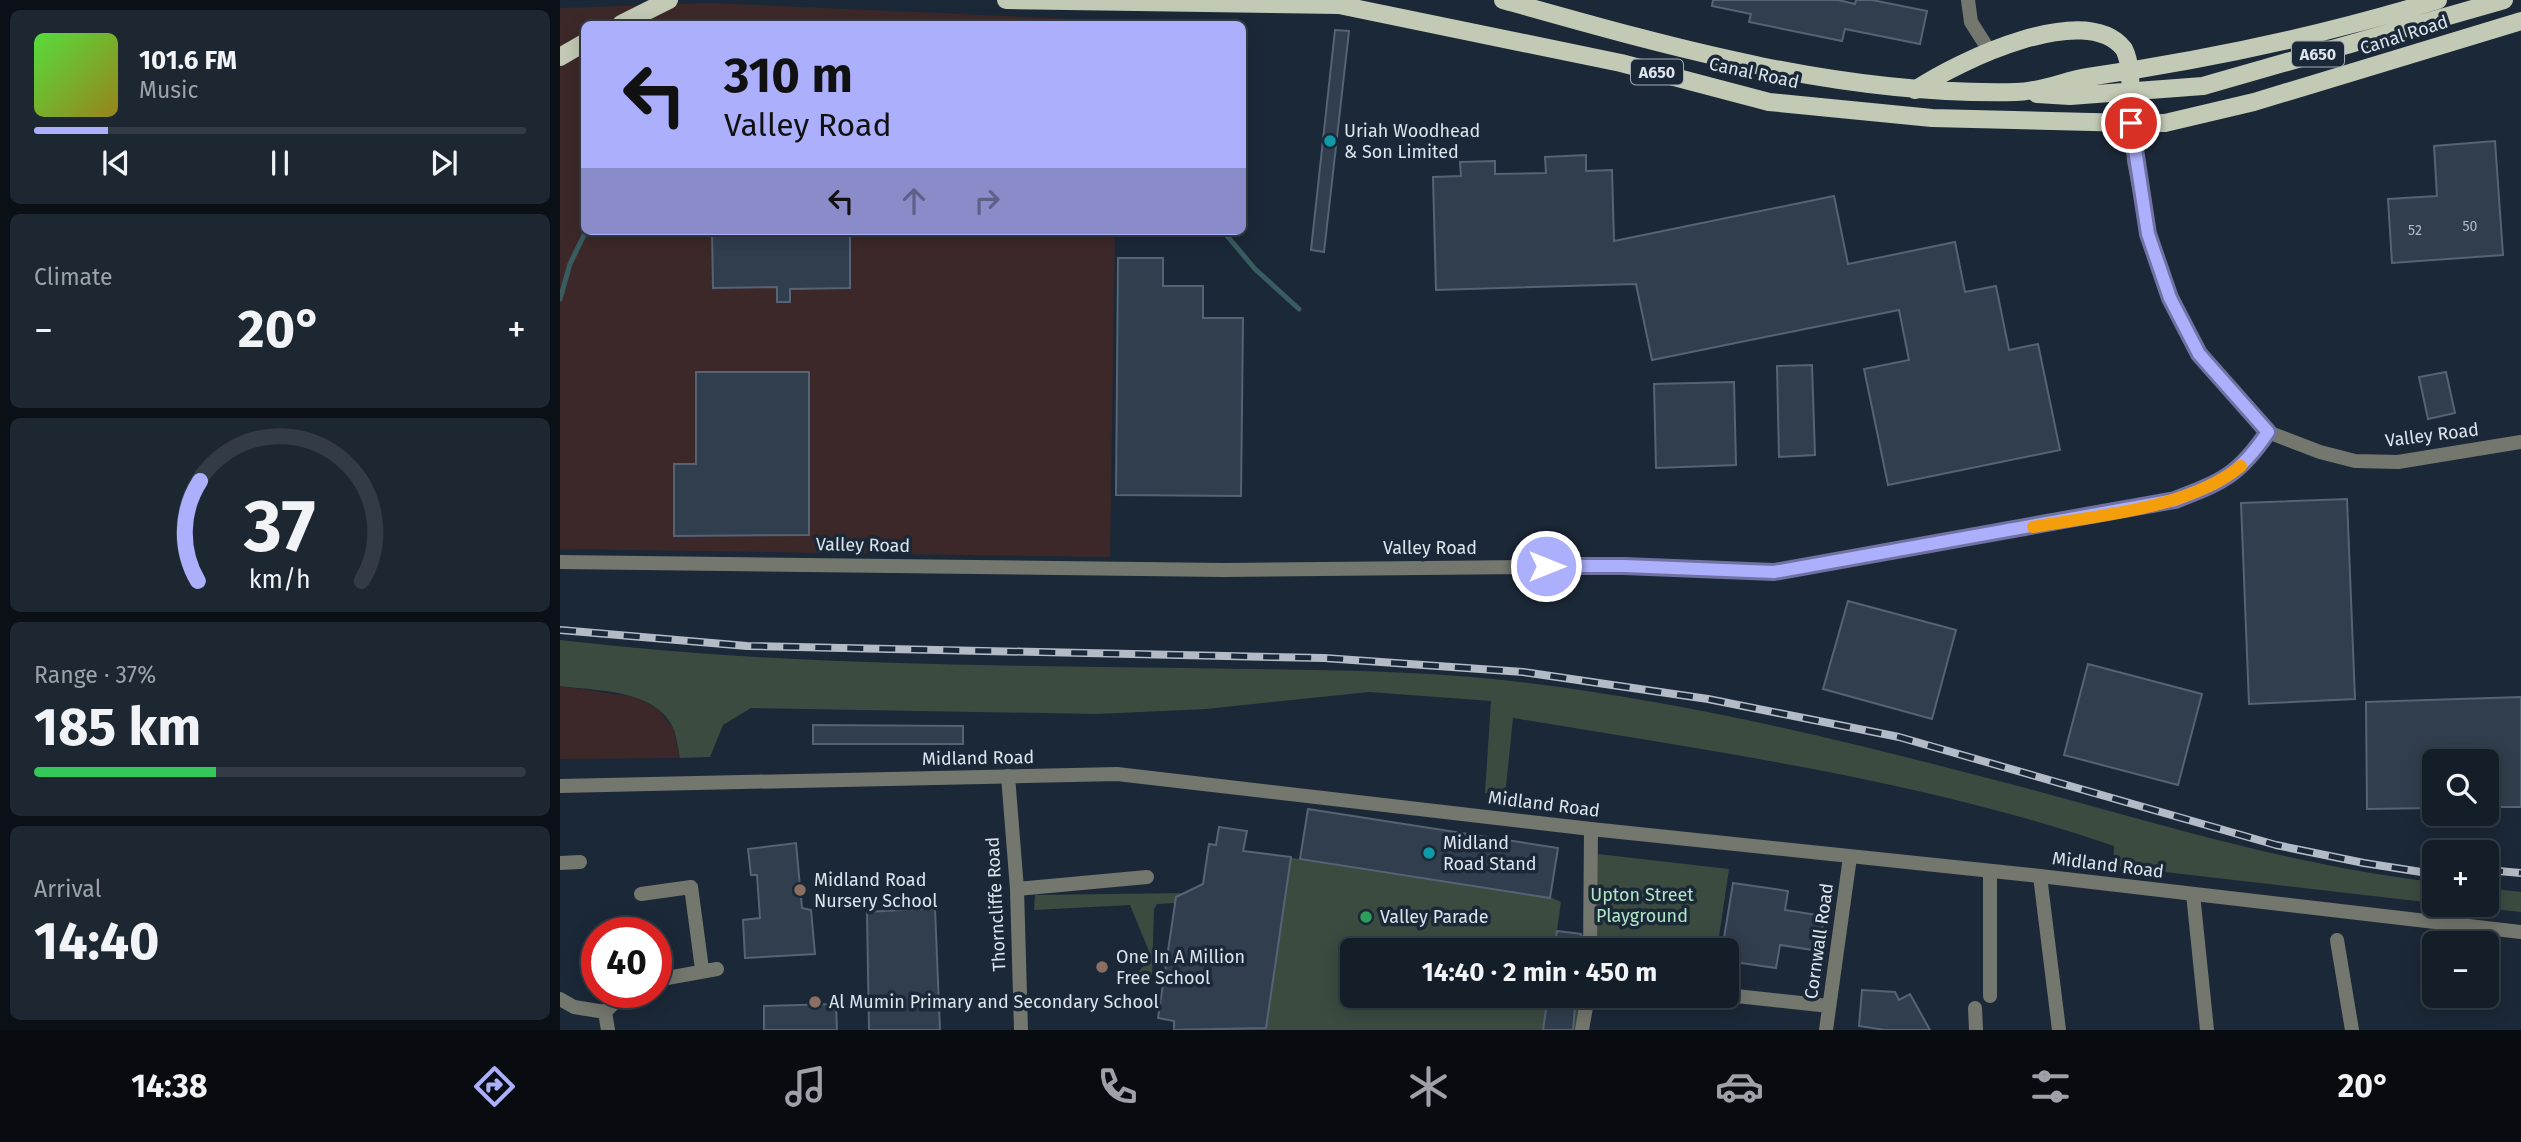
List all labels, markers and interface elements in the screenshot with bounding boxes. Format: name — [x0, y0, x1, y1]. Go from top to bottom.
street label: Canal Road — [2357, 10, 2451, 60]
road number: A650 — [2292, 42, 2344, 66]
text: 101.6 FM — [139, 45, 237, 76]
text: 310 m — [724, 46, 853, 105]
icon: left — [609, 49, 700, 140]
street label: Canal Road — [1707, 53, 1801, 93]
road number: A650 — [1631, 60, 1683, 85]
text: Music — [139, 76, 199, 104]
pin — [2101, 93, 2161, 153]
icon: arrive — [2112, 104, 2150, 142]
text: Valley Road — [724, 106, 892, 144]
place label: Uriah Woodhead & Son Limited — [1344, 120, 1480, 163]
marker: Uriah Woodhead & Son Limited — [1322, 133, 1338, 149]
icon: previous — [97, 144, 135, 182]
icon: pause — [261, 144, 299, 182]
icon: next — [425, 144, 463, 182]
icon: left — [822, 182, 860, 220]
icon: ahead — [895, 182, 933, 220]
icon: right — [968, 182, 1006, 220]
house number: 50 — [2463, 218, 2478, 235]
house number: 52 — [2408, 222, 2422, 239]
text: Climate — [34, 263, 113, 291]
text: 20° — [238, 298, 322, 361]
text: − — [34, 307, 53, 353]
text: + — [507, 307, 526, 353]
street label: Valley Road — [2384, 418, 2480, 452]
text: 37 — [243, 483, 316, 570]
position arrow — [1509, 529, 1583, 603]
street label: Valley Road — [816, 533, 910, 557]
street label: Valley Road — [1383, 537, 1477, 559]
text: km/h — [249, 565, 311, 595]
text: Range · 37% — [34, 661, 156, 689]
text: 185 km — [34, 696, 201, 759]
street label: Midland Road — [922, 746, 1034, 770]
map controls — [2422, 749, 2499, 1008]
button: search — [2422, 749, 2499, 826]
street label: Midland Road — [1487, 786, 1601, 822]
place label: Midland Road Stand — [1443, 832, 1537, 875]
street label: Thorncliffe Road — [981, 836, 1011, 972]
button: + — [2422, 840, 2499, 917]
marker: Midland Road Stand — [1421, 845, 1437, 861]
street label: Midland Road — [2051, 847, 2165, 883]
place label: Midland Road Nursery School — [814, 869, 938, 912]
text: Arrival — [34, 875, 101, 903]
marker: Midland Road Nursery School — [792, 882, 808, 898]
street label: Cornwall Road — [1800, 882, 1838, 1000]
park label: Upton Street Playground — [1590, 884, 1694, 927]
place label: Valley Parade — [1380, 906, 1489, 928]
marker: Valley Parade — [1358, 909, 1374, 925]
text: 14:40 — [34, 910, 160, 973]
speed limit sign: 40 — [581, 917, 672, 1008]
button: − — [2422, 931, 2499, 1008]
place label: One In A Million Free School — [1116, 946, 1245, 989]
text: 14:40 · 2 min · 450 m — [1422, 957, 1657, 988]
marker: One In A Million Free School — [1094, 959, 1110, 975]
place label: Al Mumin Primary and Secondary School — [829, 991, 1159, 1013]
marker: Al Mumin Primary and Secondary School — [807, 994, 823, 1010]
icon: directions — [470, 1062, 519, 1111]
icon: music — [781, 1062, 830, 1111]
icon: phone — [1093, 1062, 1142, 1111]
icon: climate — [1404, 1062, 1453, 1111]
icon: car — [1715, 1062, 1764, 1111]
icon: filters — [2026, 1062, 2075, 1111]
text: 14:38 — [131, 1067, 208, 1105]
text: 20° — [2338, 1067, 2390, 1105]

